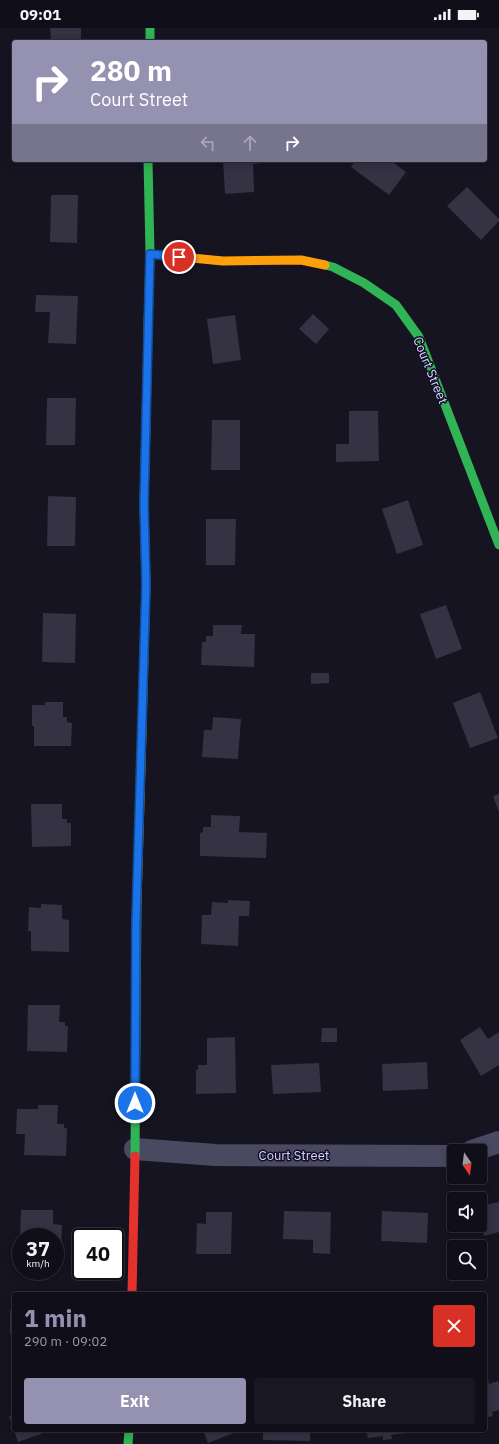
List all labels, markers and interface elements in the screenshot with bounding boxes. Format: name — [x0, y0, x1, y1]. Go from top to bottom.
text: 09:01 — [20, 5, 61, 24]
text: 280 m — [90, 52, 172, 89]
icon: right — [24, 56, 76, 108]
text: Court Street — [90, 88, 188, 111]
icon: left — [197, 132, 219, 154]
icon: ahead — [239, 132, 261, 154]
icon: right — [281, 132, 303, 154]
pin — [162, 240, 196, 274]
icon: arrive — [168, 246, 190, 268]
street label: Court Street — [409, 334, 452, 406]
position arrow — [114, 1082, 156, 1124]
north arrow — [447, 1144, 487, 1184]
map controls — [447, 1144, 487, 1280]
street label: Court Street — [259, 1147, 329, 1164]
button: sound — [447, 1192, 487, 1232]
speed limit sign: 40 — [72, 1228, 124, 1280]
text: 37 — [26, 1235, 50, 1262]
button: search — [447, 1240, 487, 1280]
text: km/h — [26, 1257, 50, 1270]
text: 1 min — [24, 1302, 87, 1334]
button: close — [433, 1305, 475, 1347]
text: 290 m · 09:02 — [24, 1333, 107, 1350]
button: Exit — [24, 1378, 246, 1424]
button: Share — [254, 1378, 475, 1424]

